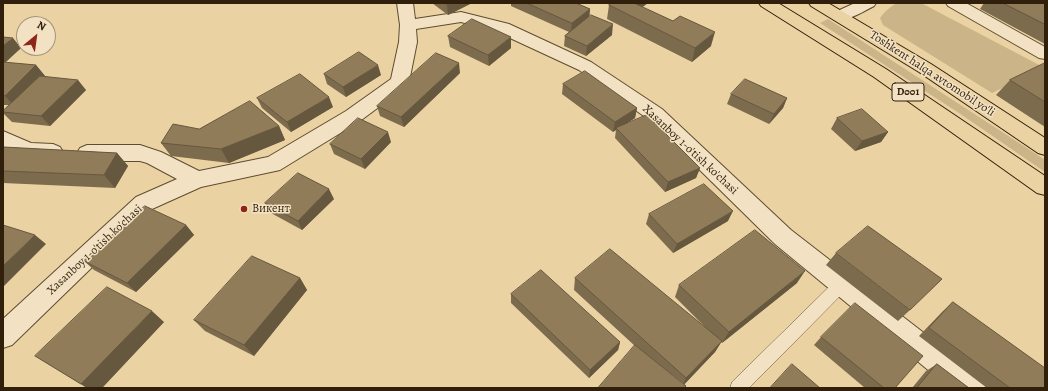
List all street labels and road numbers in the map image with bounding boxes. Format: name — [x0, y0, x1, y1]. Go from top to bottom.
street label: Toshkent halqa avtomobil yo'li — [867, 28, 997, 120]
road number: D001 — [892, 83, 924, 101]
street label: Xasanboy 1-o'tish ko'chasi — [639, 102, 741, 198]
street label: Xasanboy 1-o'tish ko'chasi — [44, 202, 146, 298]

